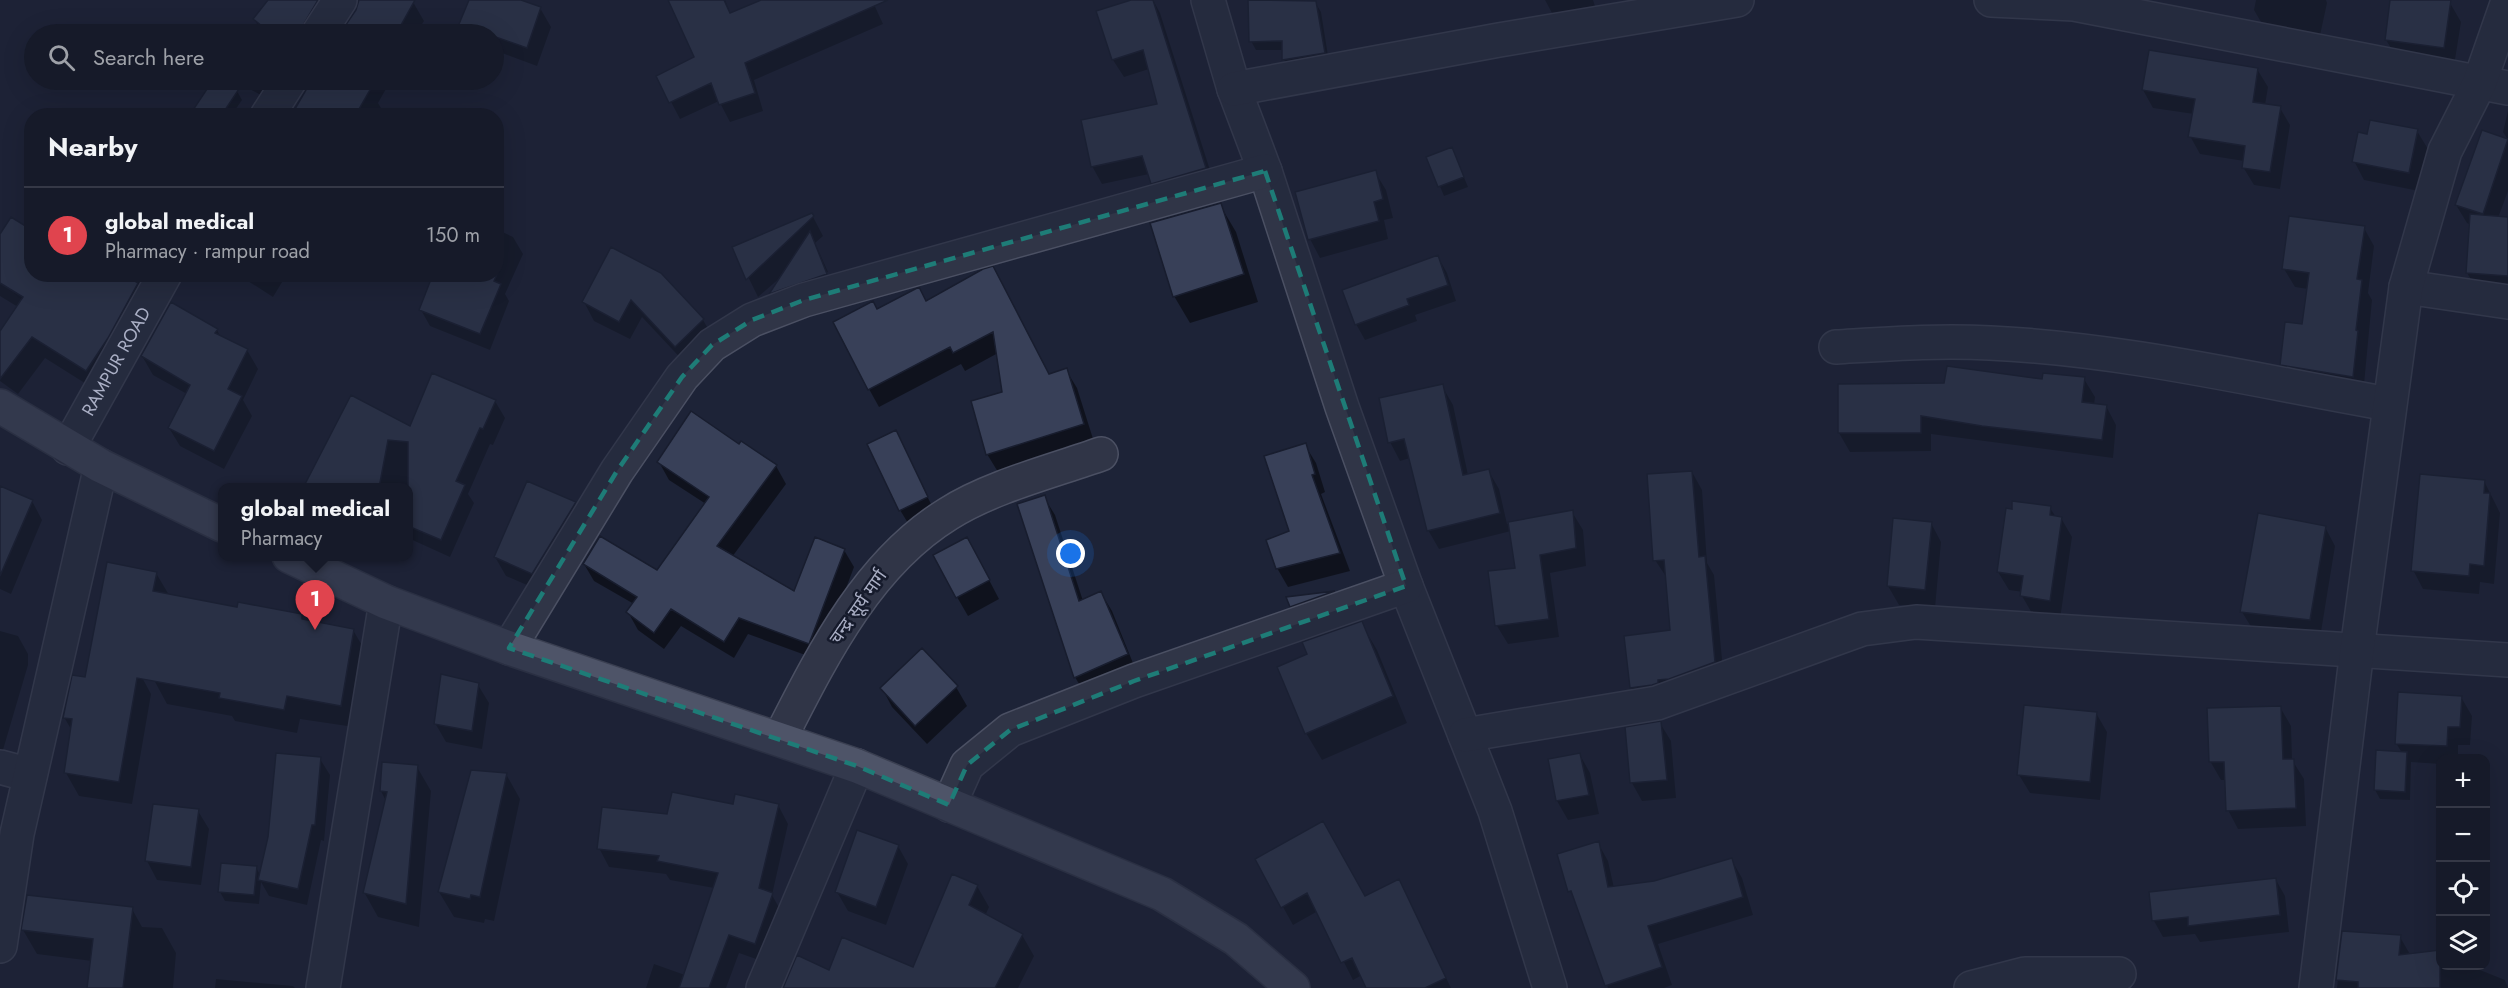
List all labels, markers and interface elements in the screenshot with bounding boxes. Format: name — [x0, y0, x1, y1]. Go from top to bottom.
search box — [24, 24, 504, 90]
icon: search — [45, 41, 78, 74]
text: Search here — [93, 41, 204, 73]
text: Nearby — [48, 128, 137, 166]
text: global medical — [105, 205, 254, 237]
text: 1 — [62, 221, 73, 250]
text: 150 m — [426, 221, 480, 250]
text: Pharmacy · rampur road — [105, 237, 310, 266]
street label: RAMPUR ROAD — [75, 302, 157, 421]
popup — [218, 483, 413, 561]
text: global medical — [241, 492, 390, 524]
text: Pharmacy — [241, 524, 322, 553]
your location — [1056, 539, 1085, 568]
street label: चन्द्र सूर्य मार्ग — [823, 564, 894, 649]
pin: 1 — [296, 580, 334, 630]
map controls — [2436, 754, 2490, 970]
button: + — [2436, 754, 2490, 808]
button: − — [2436, 808, 2490, 862]
button: locate — [2436, 862, 2490, 916]
button: layers — [2436, 916, 2490, 970]

